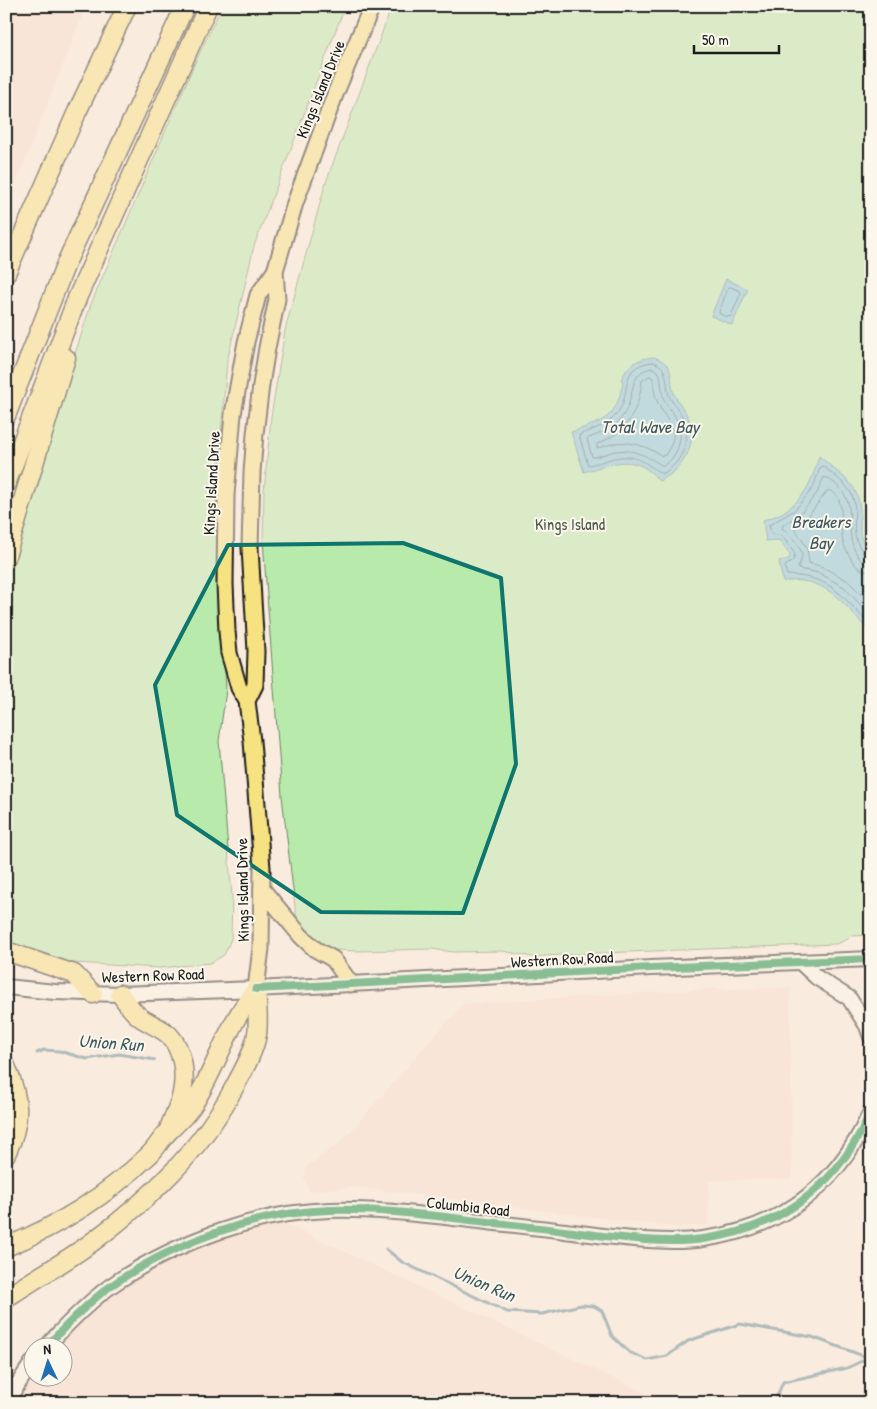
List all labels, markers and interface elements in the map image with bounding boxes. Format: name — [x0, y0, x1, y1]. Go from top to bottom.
scale bar — [694, 22, 780, 54]
text: 50 m — [702, 29, 729, 50]
street label: Kings Island Drive — [290, 36, 350, 141]
water label: Total Wave Bay — [601, 414, 702, 439]
street label: Kings Island Drive — [197, 430, 225, 535]
water label: Breakers Bay — [792, 509, 852, 555]
park label: Kings Island — [535, 513, 605, 535]
street label: Kings Island Drive — [230, 837, 254, 942]
street label: Western Row Road — [510, 945, 614, 973]
street label: Western Row Road — [101, 962, 205, 988]
water label: Union Run — [78, 1028, 146, 1057]
street label: Columbia Road — [426, 1191, 510, 1221]
water label: Union Run — [449, 1259, 521, 1308]
north arrow — [22, 1336, 72, 1386]
text: N — [43, 1339, 52, 1358]

